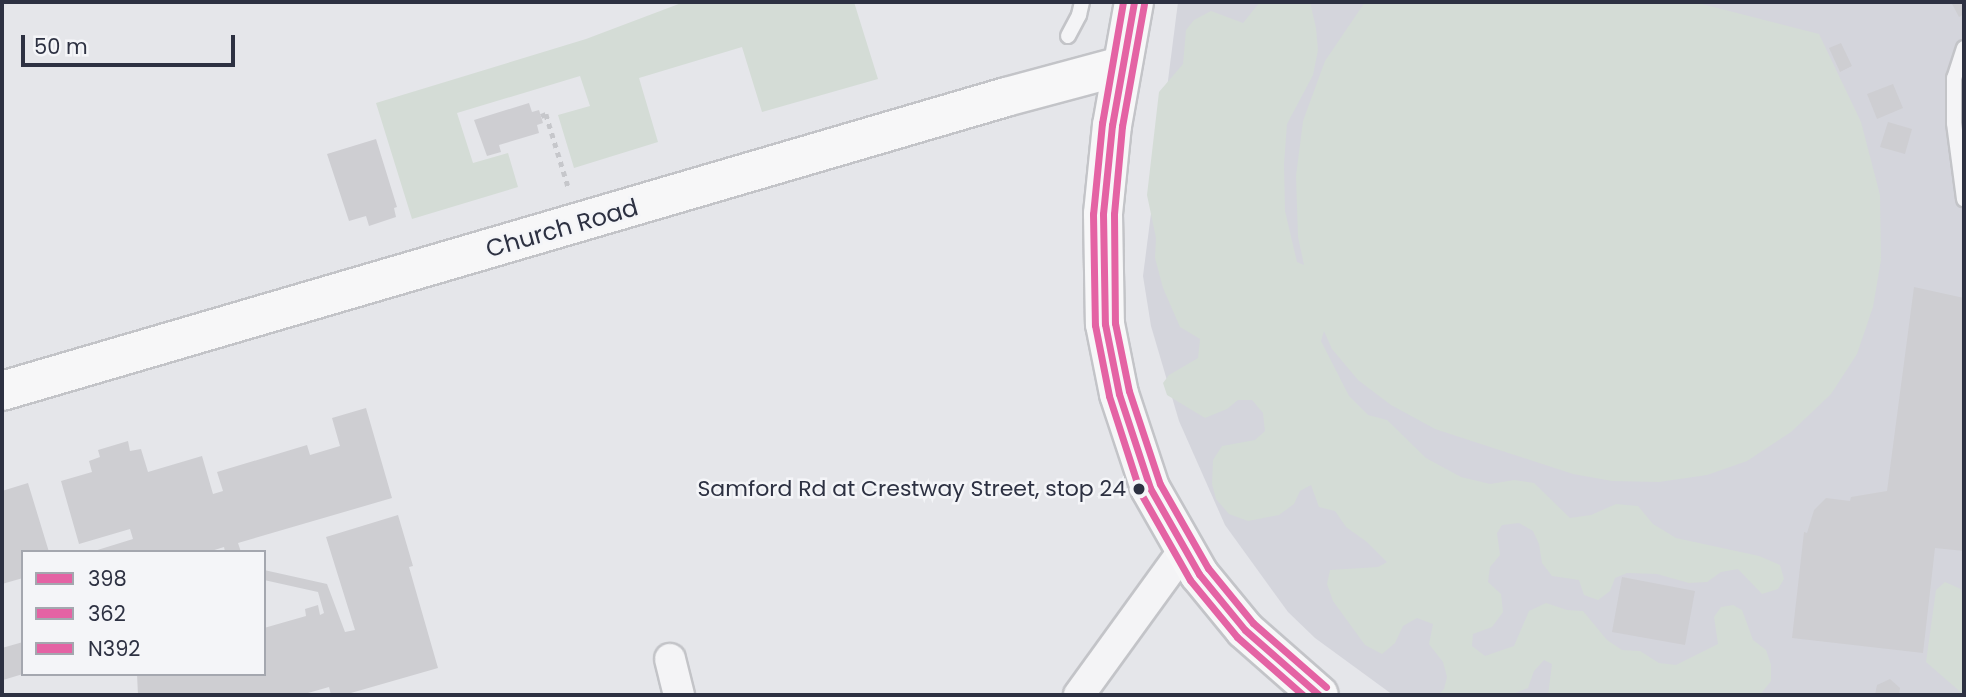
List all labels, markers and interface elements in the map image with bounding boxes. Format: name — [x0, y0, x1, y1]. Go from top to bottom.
scale bar — [24, 21, 238, 65]
text: 50 m — [34, 32, 88, 61]
street label: Church Road — [483, 193, 641, 263]
place label: Samford Rd at Crestway Street, stop 24 — [697, 476, 1126, 502]
marker: Samford Rd at Crestway Street, stop 24 — [1132, 482, 1146, 496]
legend — [21, 550, 266, 676]
text: 398 — [88, 564, 127, 593]
text: 362 — [88, 599, 126, 628]
text: N392 — [88, 634, 140, 663]

